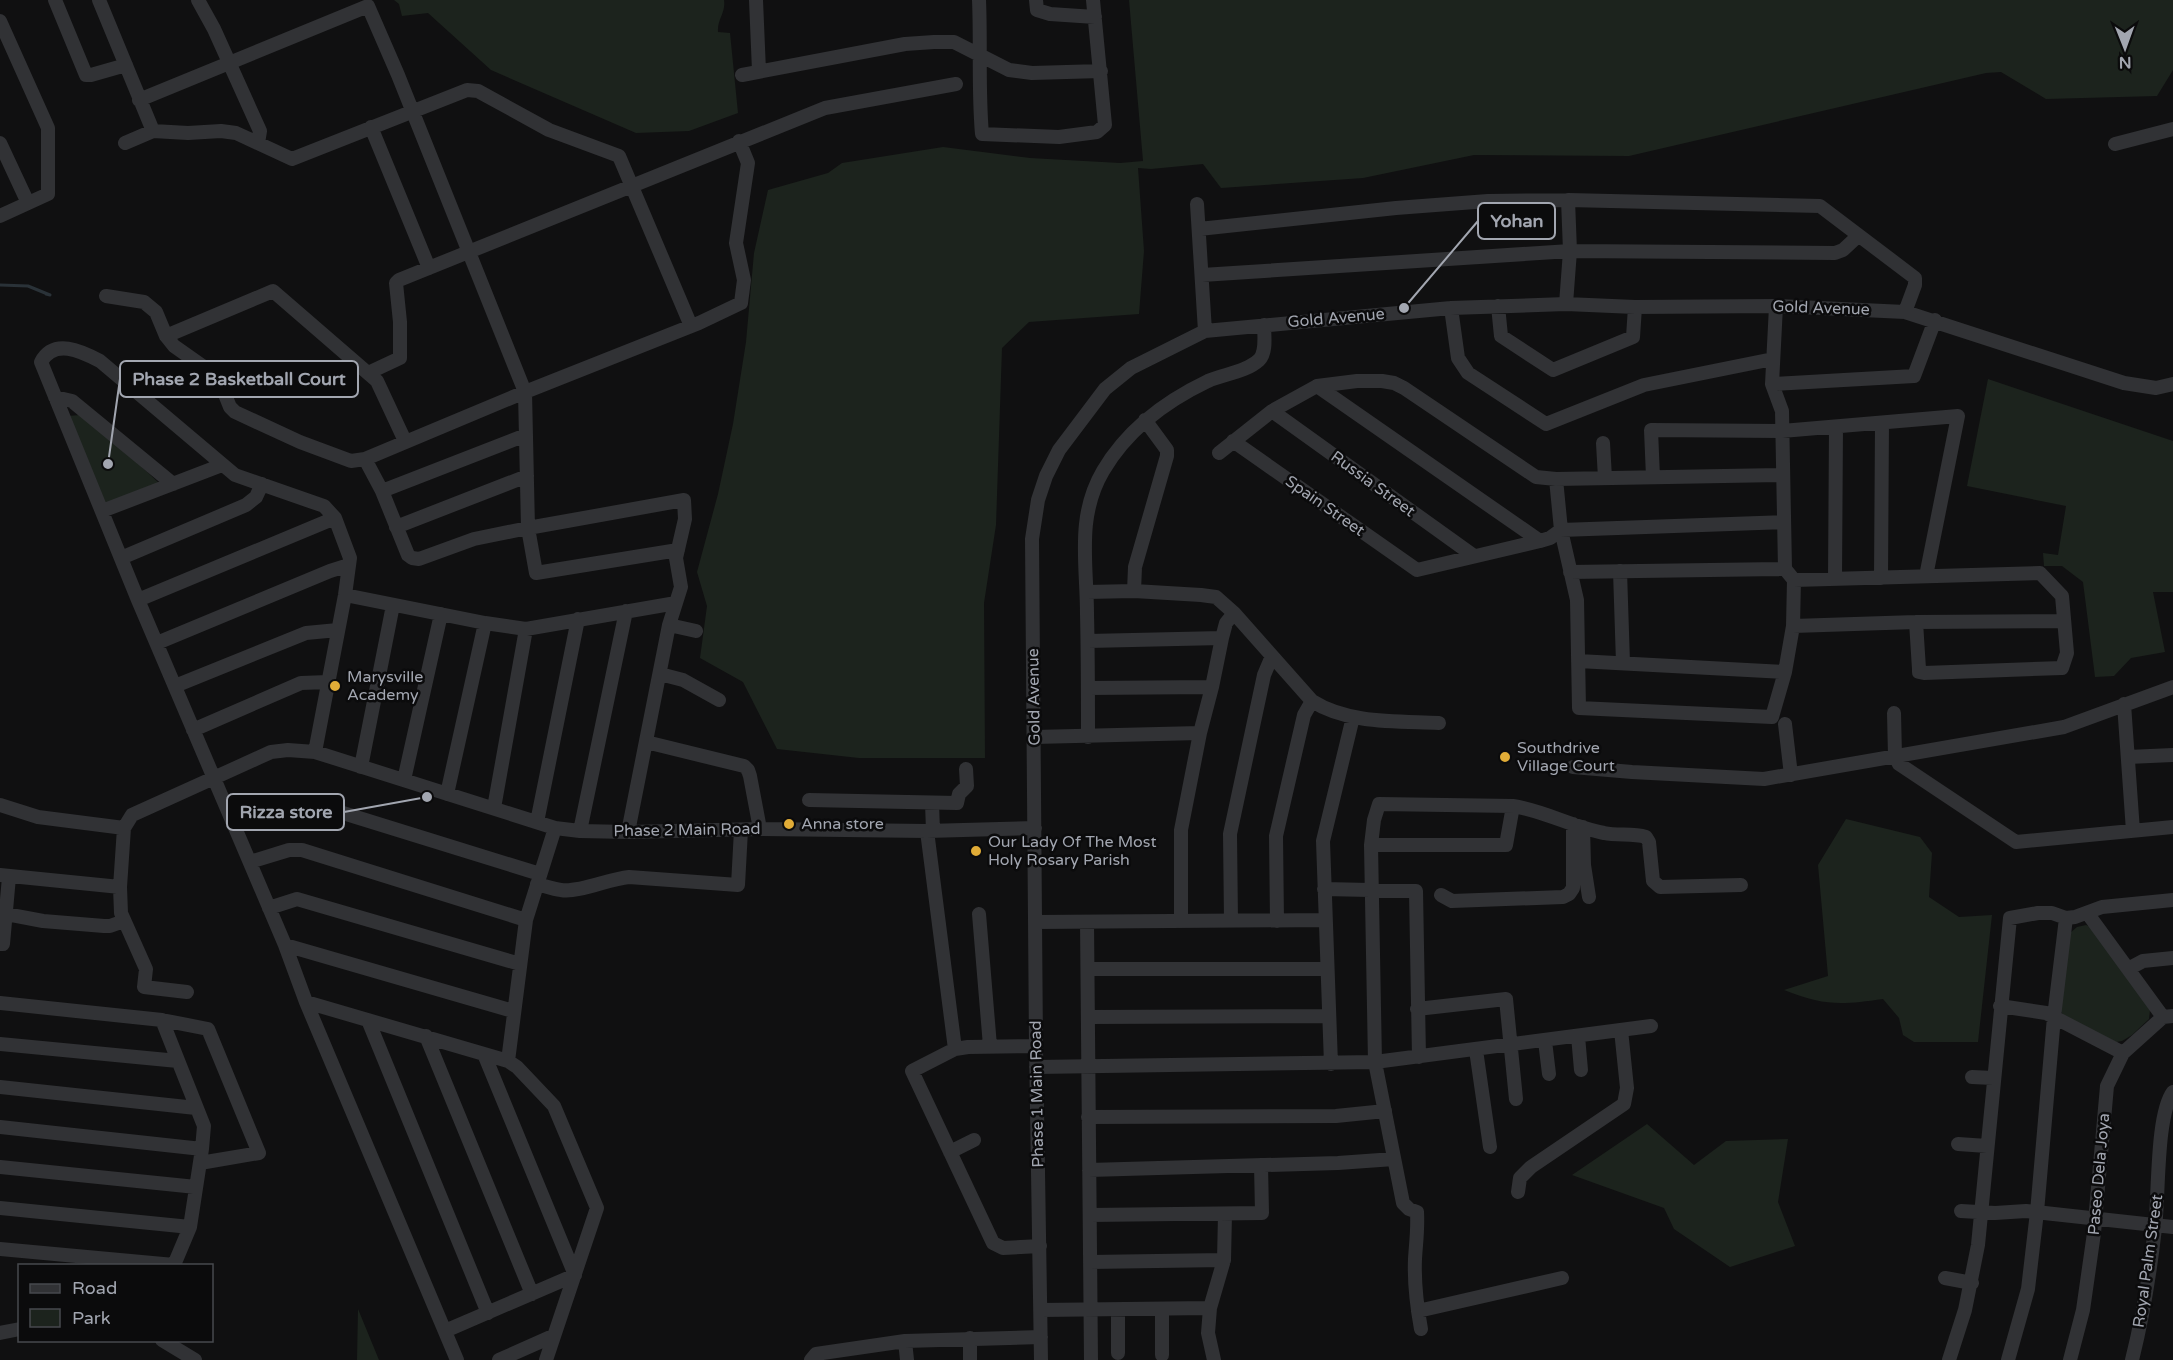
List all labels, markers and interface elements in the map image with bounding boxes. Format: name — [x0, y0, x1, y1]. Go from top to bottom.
north arrow — [2095, 18, 2155, 78]
text: N — [2119, 52, 2132, 72]
callout: Yohan — [1478, 203, 1555, 239]
text: Yohan — [1490, 210, 1544, 232]
street label: Gold Avenue — [1772, 296, 1870, 320]
street label: Gold Avenue — [1287, 304, 1385, 332]
callout: Phase 2 Basketball Court — [120, 361, 358, 397]
text: Phase 2 Basketball Court — [132, 368, 346, 390]
street label: Russia Street — [1327, 447, 1419, 521]
street label: Spain Street — [1281, 471, 1369, 541]
street label: Gold Avenue — [1023, 648, 1045, 746]
place label: Marysville Academy — [347, 667, 423, 705]
marker: Marysville Academy — [328, 679, 342, 693]
place label: Southdrive Village Court — [1517, 738, 1615, 776]
marker: Southdrive Village Court — [1498, 750, 1512, 764]
callout: Rizza store — [227, 794, 344, 830]
text: Rizza store — [239, 801, 333, 823]
place label: Anna store — [801, 814, 884, 834]
marker: Anna store — [782, 817, 796, 831]
street label: Phase 2 Main Road — [613, 819, 761, 841]
place label: Our Lady Of The Most Holy Rosary Parish — [988, 832, 1157, 870]
marker: Our Lady Of The Most Holy Rosary Parish — [969, 844, 983, 858]
street label: Phase 1 Main Road — [1026, 1020, 1048, 1168]
street label: Paseo Dela Joya — [2084, 1112, 2114, 1236]
street label: Royal Palm Street — [2129, 1193, 2167, 1329]
legend — [18, 1264, 213, 1342]
text: Road — [72, 1277, 117, 1299]
text: Park — [72, 1307, 111, 1329]

